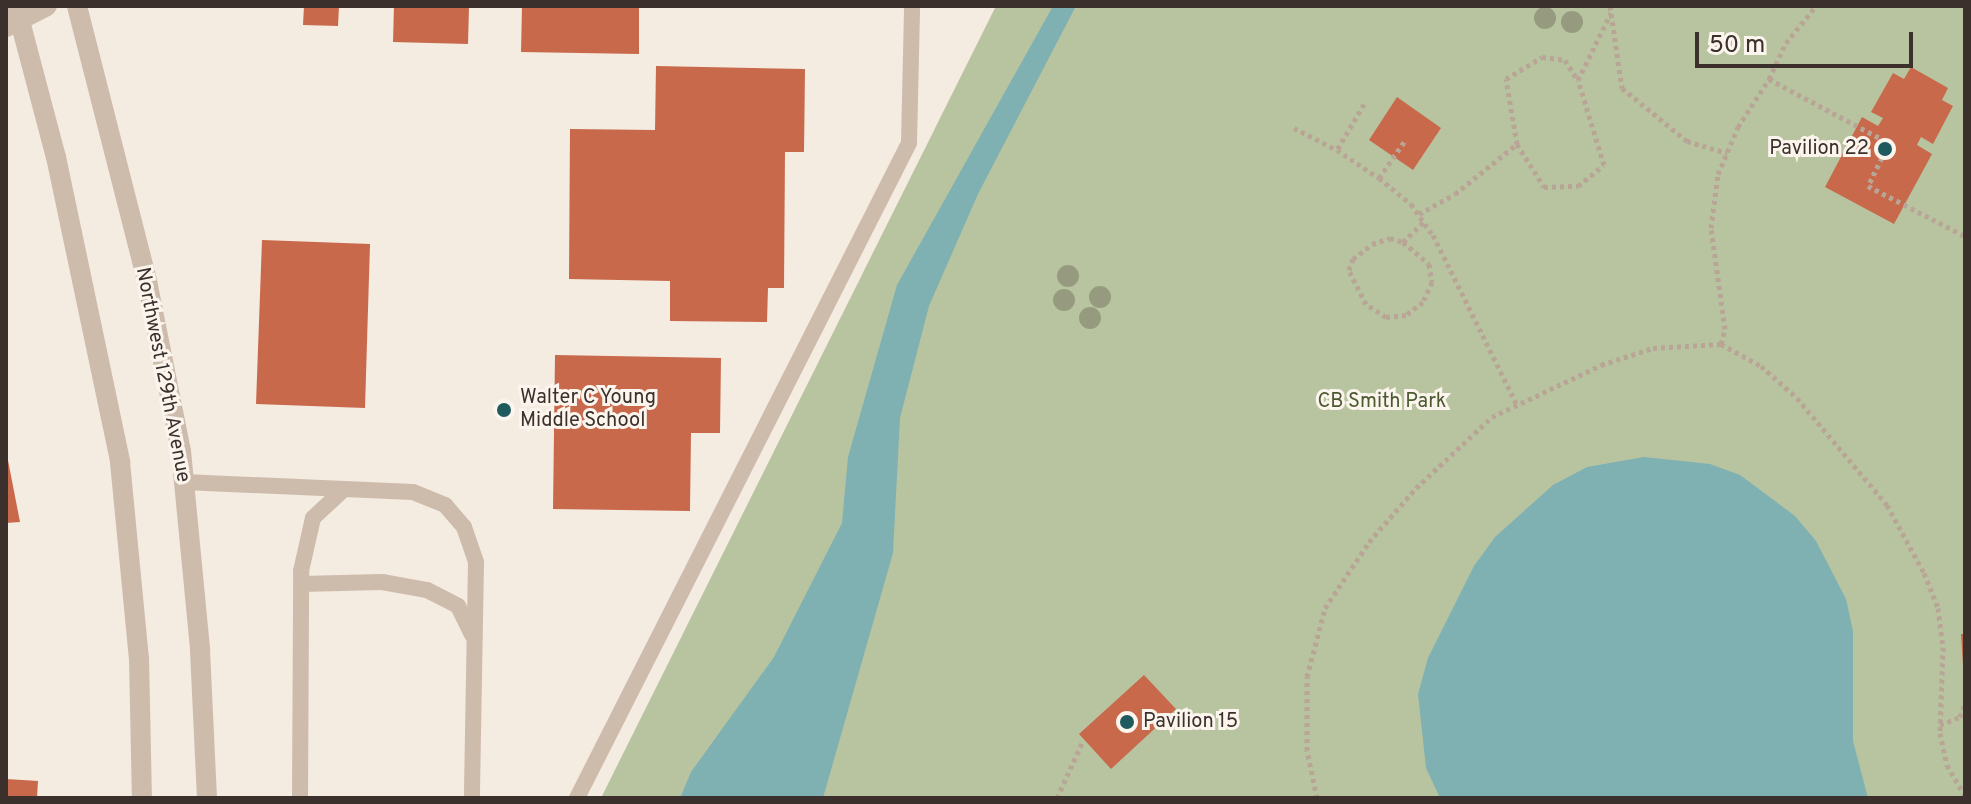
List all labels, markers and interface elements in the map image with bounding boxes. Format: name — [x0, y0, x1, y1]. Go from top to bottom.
scale bar — [1699, 16, 1917, 66]
text: 50 m — [1709, 31, 1765, 61]
place label: Pavilion 22 — [1769, 137, 1869, 161]
marker: Pavilion 22 — [1876, 140, 1894, 158]
street label: Northwest 129th Avenue — [129, 265, 195, 485]
place label: Walter C Young Middle School — [520, 386, 657, 433]
park label: CB Smith Park — [1318, 390, 1446, 414]
marker: Walter C Young Middle School — [495, 401, 513, 419]
place label: Pavilion 15 — [1143, 710, 1238, 734]
marker: Pavilion 15 — [1118, 713, 1136, 731]

